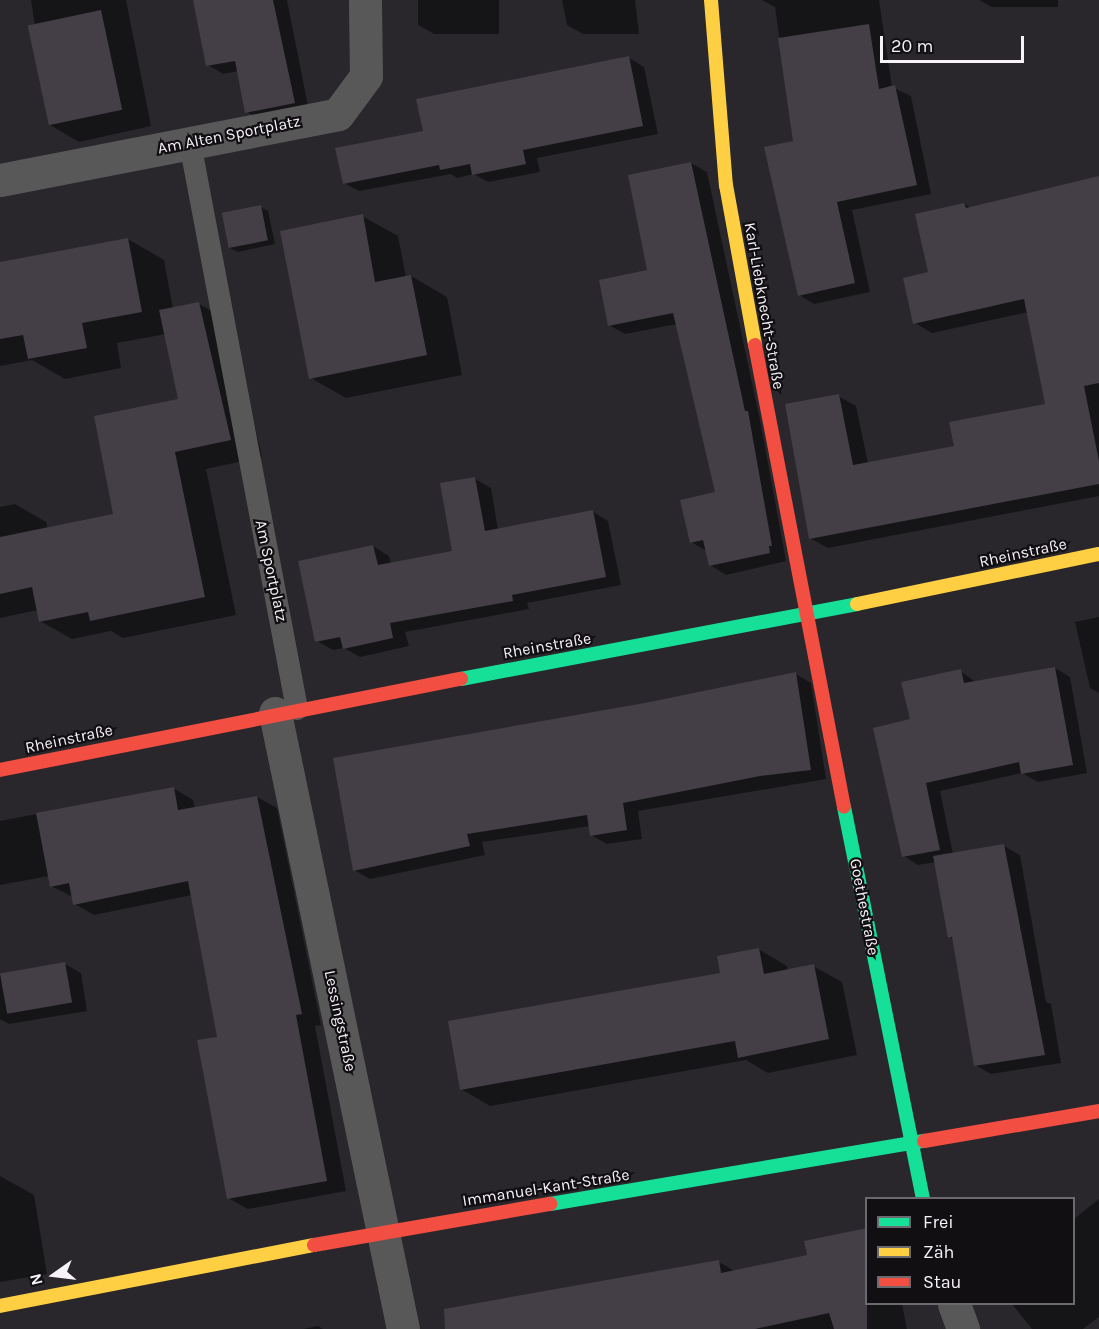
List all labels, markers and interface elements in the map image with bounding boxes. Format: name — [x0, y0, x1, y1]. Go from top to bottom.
scale bar — [883, 24, 1027, 62]
text: 20 m — [891, 35, 933, 57]
street label: Am Alten Sportplatz — [156, 112, 302, 158]
street label: Karl-Liebknecht-Straße — [740, 221, 788, 391]
street label: Am Sportplatz — [251, 518, 291, 624]
street label: Rheinstraße — [977, 534, 1069, 572]
street label: Rheinstraße — [501, 629, 593, 663]
street label: Rheinstraße — [23, 720, 115, 758]
street label: Goethestraße — [845, 857, 883, 957]
street label: Lessingstraße — [320, 969, 360, 1073]
street label: Immanuel-Kant-Straße — [461, 1165, 631, 1211]
legend — [865, 1197, 1075, 1305]
text: Frei — [923, 1211, 954, 1233]
text: Zäh — [923, 1241, 954, 1263]
north arrow — [24, 1245, 84, 1305]
text: Stau — [923, 1271, 961, 1293]
text: N — [25, 1272, 47, 1287]

